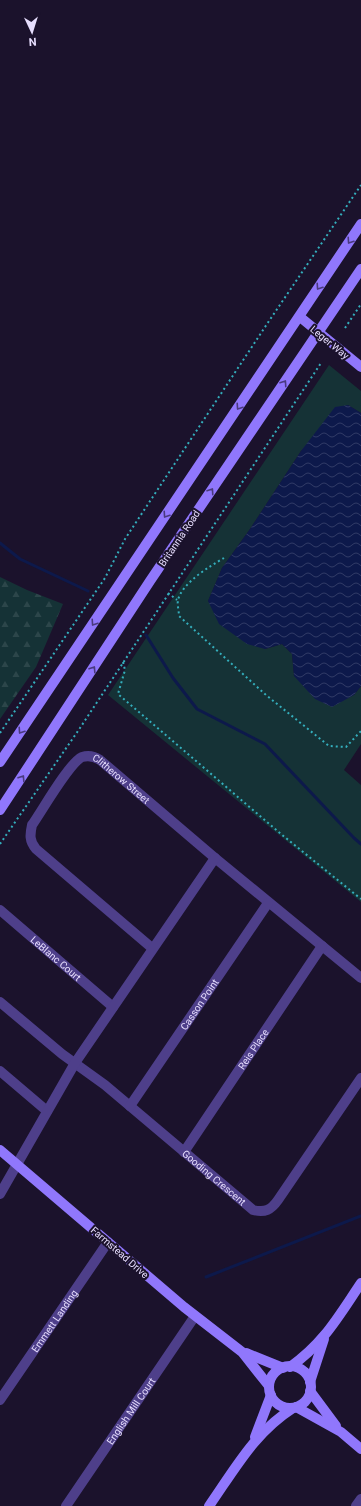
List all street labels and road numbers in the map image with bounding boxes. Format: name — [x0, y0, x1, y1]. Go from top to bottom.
street label: Leger Way — [308, 324, 351, 361]
street label: Britannia Road — [157, 508, 202, 568]
street label: Clitherow Street — [91, 752, 152, 806]
street label: LeBlanc Court — [28, 934, 83, 983]
street label: Casson Point — [178, 977, 221, 1032]
street label: Reis Place — [236, 1027, 271, 1072]
street label: Gooding Crescent — [180, 1148, 248, 1208]
street label: Farmstead Drive — [89, 1224, 151, 1280]
street label: Emmett Landing — [29, 1288, 80, 1354]
street label: English Mill Court — [105, 1376, 157, 1447]

